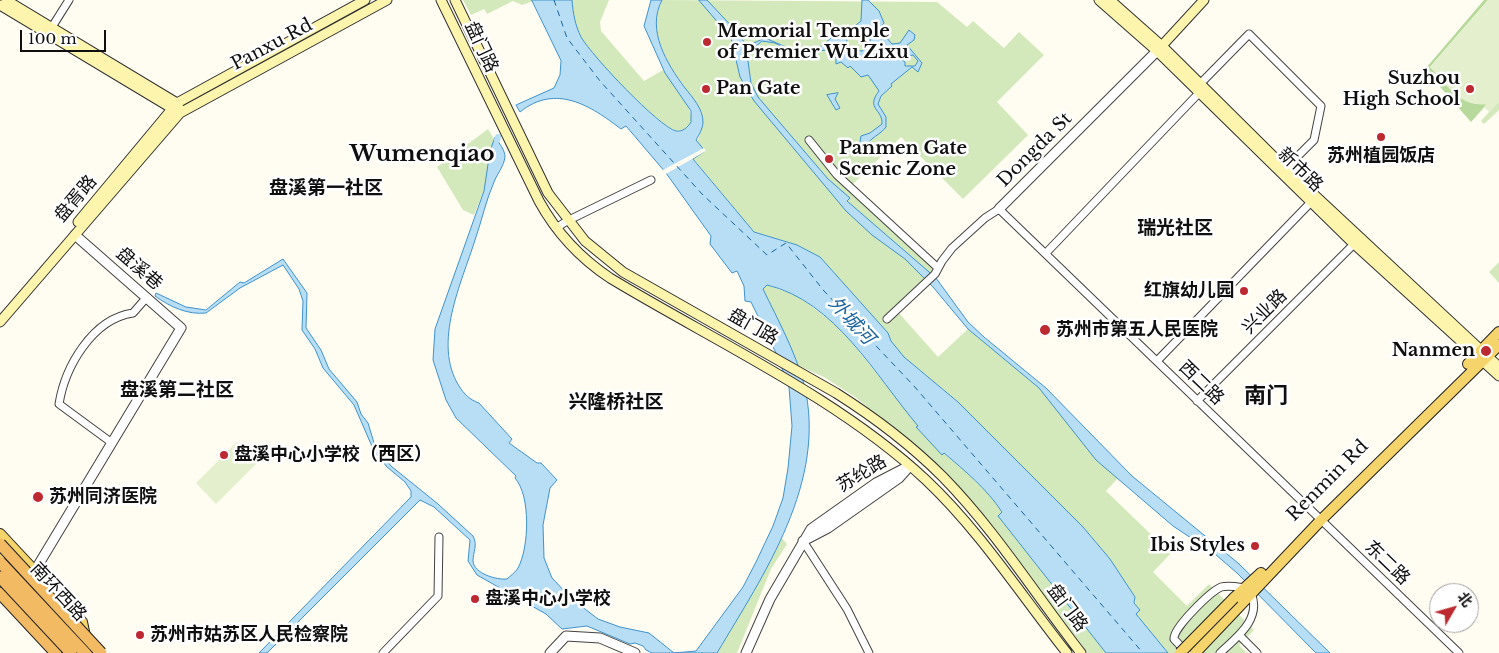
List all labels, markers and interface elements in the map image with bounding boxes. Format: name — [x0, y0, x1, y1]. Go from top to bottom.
street label: Panxu Rd — [228, 15, 316, 75]
street label: 盘门路 — [460, 18, 502, 76]
scale bar — [22, 20, 109, 52]
place label: Memorial Temple of Premier Wu Zixu — [717, 21, 909, 64]
text: 100 m — [28, 29, 77, 48]
marker: Memorial Temple of Premier Wu Zixu — [701, 36, 713, 48]
place label: Suzhou High School — [1343, 68, 1460, 110]
place label: Pan Gate — [716, 78, 800, 100]
marker: Pan Gate — [700, 83, 712, 95]
marker: Suzhou High School — [1464, 83, 1476, 95]
street label: Dongda St — [993, 108, 1077, 192]
marker: 苏州植园饭店 — [1375, 131, 1387, 143]
place label: Panmen Gate Scenic Zone — [839, 138, 967, 180]
district label: Wumenqiao — [350, 142, 494, 168]
street label: 新市路 — [1273, 143, 1327, 197]
place label: 苏州植园饭店 — [1327, 145, 1435, 167]
marker: Panmen Gate Scenic Zone — [823, 153, 835, 165]
street label: 盘胥路 — [50, 171, 102, 227]
district label: 盘溪第一社区 — [269, 178, 383, 200]
district label: 瑞光社区 — [1137, 218, 1213, 240]
street label: 盘溪巷 — [112, 243, 166, 295]
place label: 红旗幼儿园 — [1144, 280, 1234, 302]
street label: 兴业路 — [1238, 285, 1292, 339]
marker: 红旗幼儿园 — [1238, 285, 1250, 297]
water label: 外城河 — [823, 292, 879, 350]
street label: 盘门路 — [724, 304, 782, 350]
place label: 苏州市第五人民医院 — [1056, 319, 1218, 341]
marker: 苏州市第五人民医院 — [1038, 323, 1052, 337]
place label: Nanmen — [1392, 340, 1475, 362]
marker: Nanmen — [1479, 344, 1493, 358]
street label: 西二路 — [1174, 356, 1228, 410]
district label: 盘溪第二社区 — [120, 380, 234, 402]
district label: 南门 — [1244, 384, 1288, 410]
district label: 兴隆桥社区 — [569, 392, 663, 414]
street label: Renmin Rd — [1283, 436, 1373, 526]
place label: 盘溪中心小学校（西区） — [234, 444, 432, 466]
marker: 盘溪中心小学校（西区） — [218, 449, 230, 461]
street label: 苏纶路 — [833, 451, 891, 497]
place label: 苏州同济医院 — [49, 486, 157, 508]
marker: 苏州同济医院 — [31, 490, 45, 504]
place label: Ibis Styles — [1150, 535, 1245, 557]
street label: 东二路 — [1360, 536, 1414, 590]
marker: Ibis Styles — [1249, 540, 1261, 552]
street label: 南环西路 — [26, 558, 90, 626]
street label: 盘门路 — [1042, 580, 1092, 636]
north arrow — [1429, 583, 1479, 633]
place label: 盘溪中心小学校 — [485, 588, 611, 610]
text: 北 — [1454, 588, 1476, 610]
marker: 盘溪中心小学校 — [469, 593, 481, 605]
place label: 苏州市姑苏区人民检察院 — [150, 624, 348, 646]
marker: 苏州市姑苏区人民检察院 — [134, 629, 146, 641]

